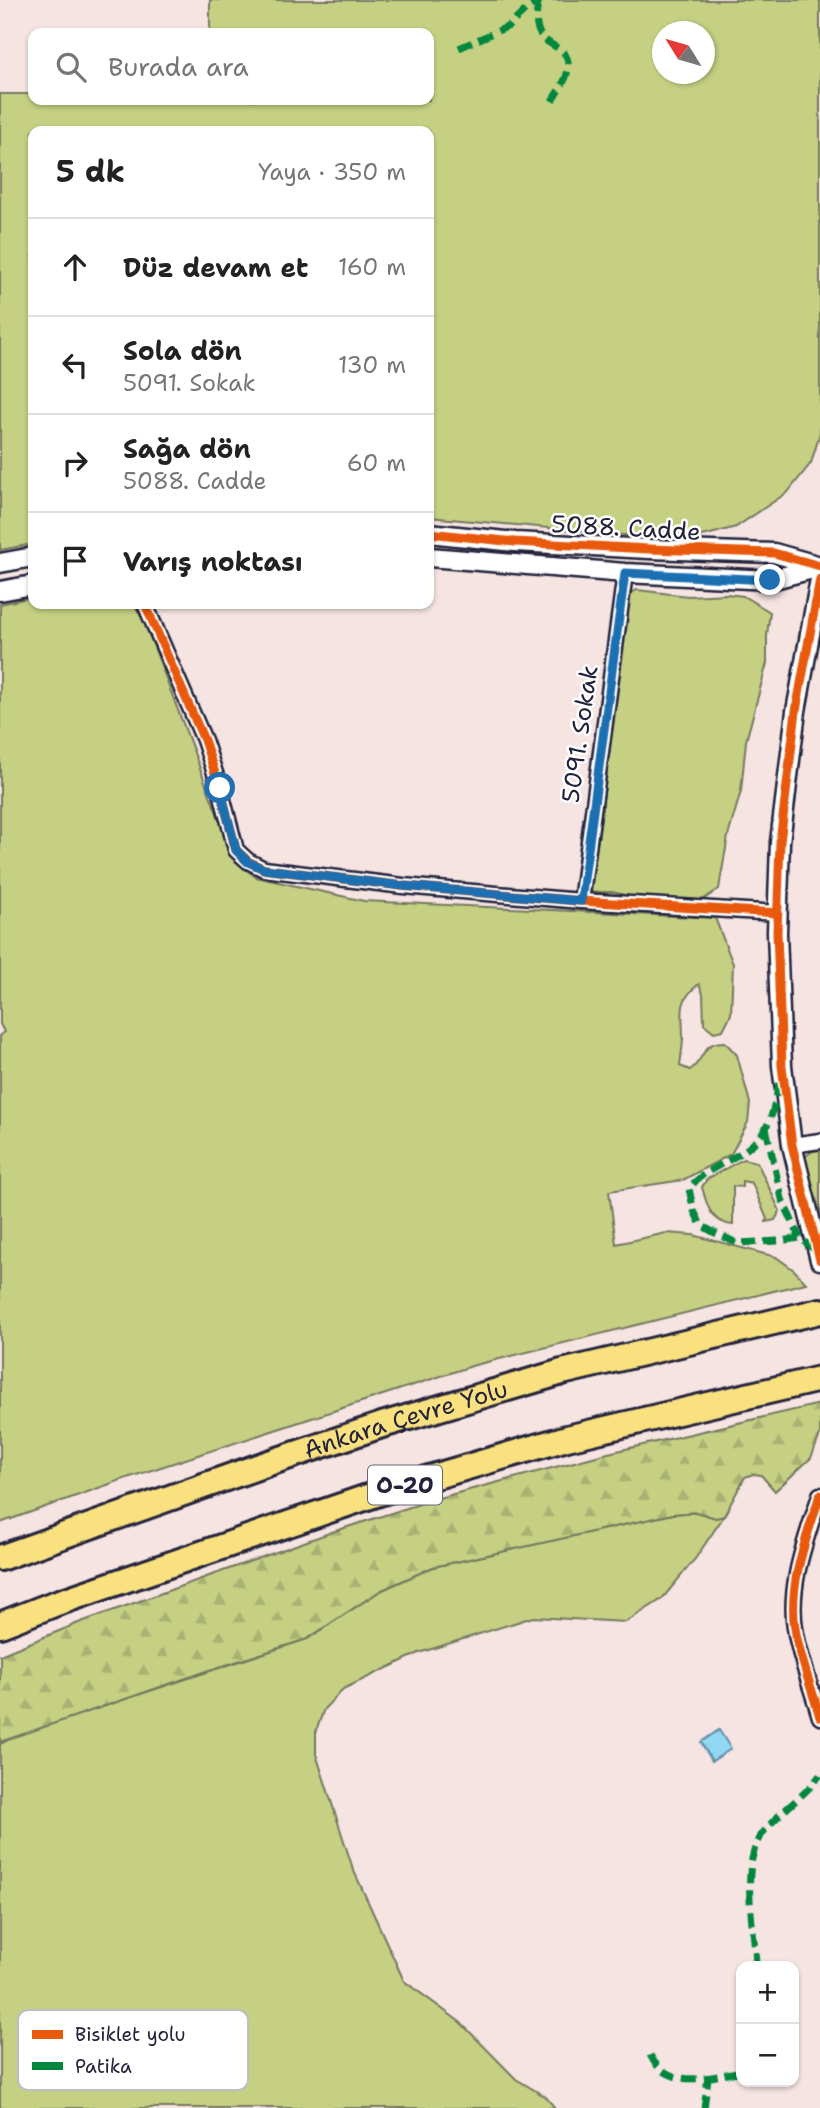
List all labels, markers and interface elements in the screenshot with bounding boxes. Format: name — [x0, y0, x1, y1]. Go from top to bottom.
north arrow — [652, 21, 715, 84]
search box — [28, 28, 434, 105]
icon: search — [52, 48, 90, 86]
text: Burada ara — [108, 49, 249, 84]
text: 5 dk — [56, 151, 125, 192]
text: Yaya · 350 m — [258, 157, 406, 187]
icon: ahead — [56, 248, 94, 286]
text: Düz devam et — [123, 250, 308, 285]
text: 160 m — [338, 252, 406, 282]
text: Sola dön — [123, 333, 242, 368]
icon: left — [56, 346, 94, 384]
text: 130 m — [338, 350, 406, 380]
text: 5091. Sokak — [123, 368, 256, 398]
text: Sağa dön — [123, 431, 251, 466]
icon: right — [56, 444, 94, 482]
text: 60 m — [347, 448, 406, 478]
text: 5088. Cadde — [123, 466, 267, 496]
street label: 5088. Cadde — [550, 508, 702, 548]
icon: arrive — [56, 542, 94, 580]
text: Varış noktası — [123, 544, 303, 579]
route end — [754, 564, 785, 595]
street label: 5091. Sokak — [555, 663, 605, 805]
route start — [204, 772, 235, 803]
street label: Ankara Çevre Yolu — [300, 1373, 512, 1466]
road number: O-20 — [368, 1466, 442, 1504]
map controls — [736, 1961, 799, 2087]
button: + — [736, 1961, 799, 2024]
legend — [18, 2010, 248, 2090]
text: Bisiklet yolu — [75, 2022, 185, 2047]
button: − — [736, 2024, 799, 2087]
text: Patika — [75, 2054, 132, 2079]

